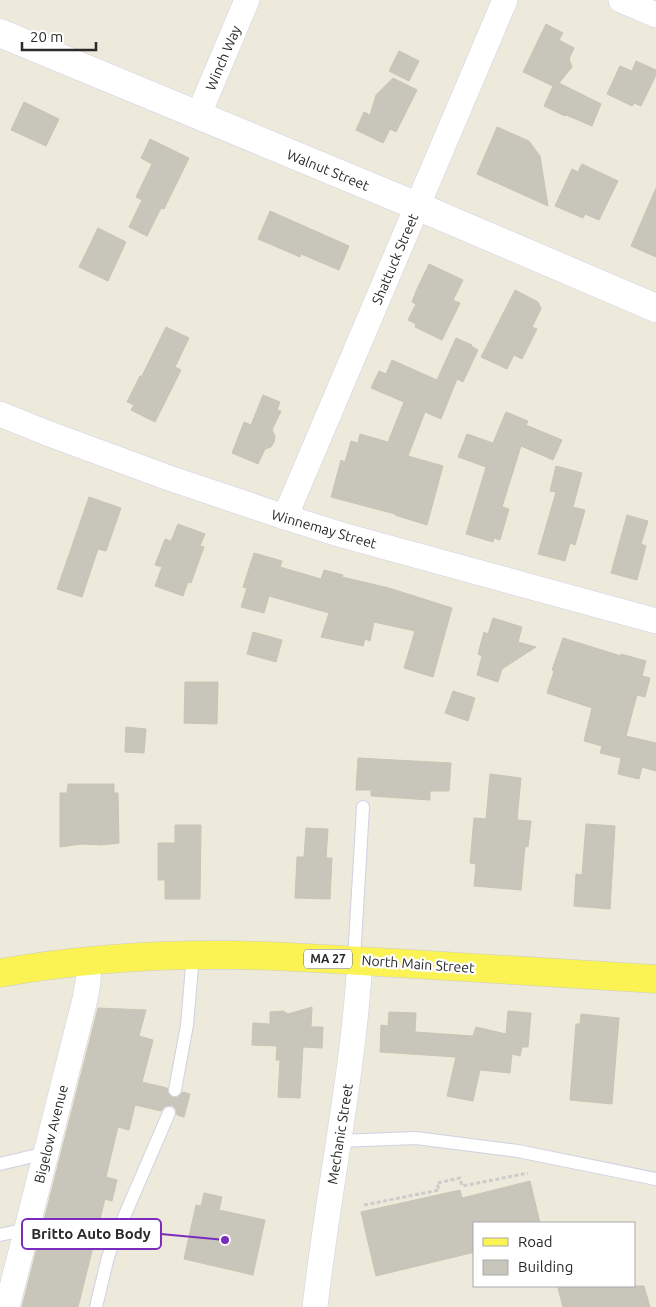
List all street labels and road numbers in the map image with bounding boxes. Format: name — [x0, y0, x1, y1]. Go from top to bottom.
street label: Winch Way — [202, 23, 244, 93]
street label: Walnut Street — [285, 146, 372, 194]
street label: Shattuck Street — [369, 211, 422, 307]
street label: Winnemay Street — [270, 506, 379, 552]
road number: MA 27 — [304, 950, 352, 969]
street label: North Main Street — [361, 952, 476, 976]
street label: Mechanic Street — [324, 1082, 356, 1186]
street label: Bigelow Avenue — [31, 1083, 71, 1185]

